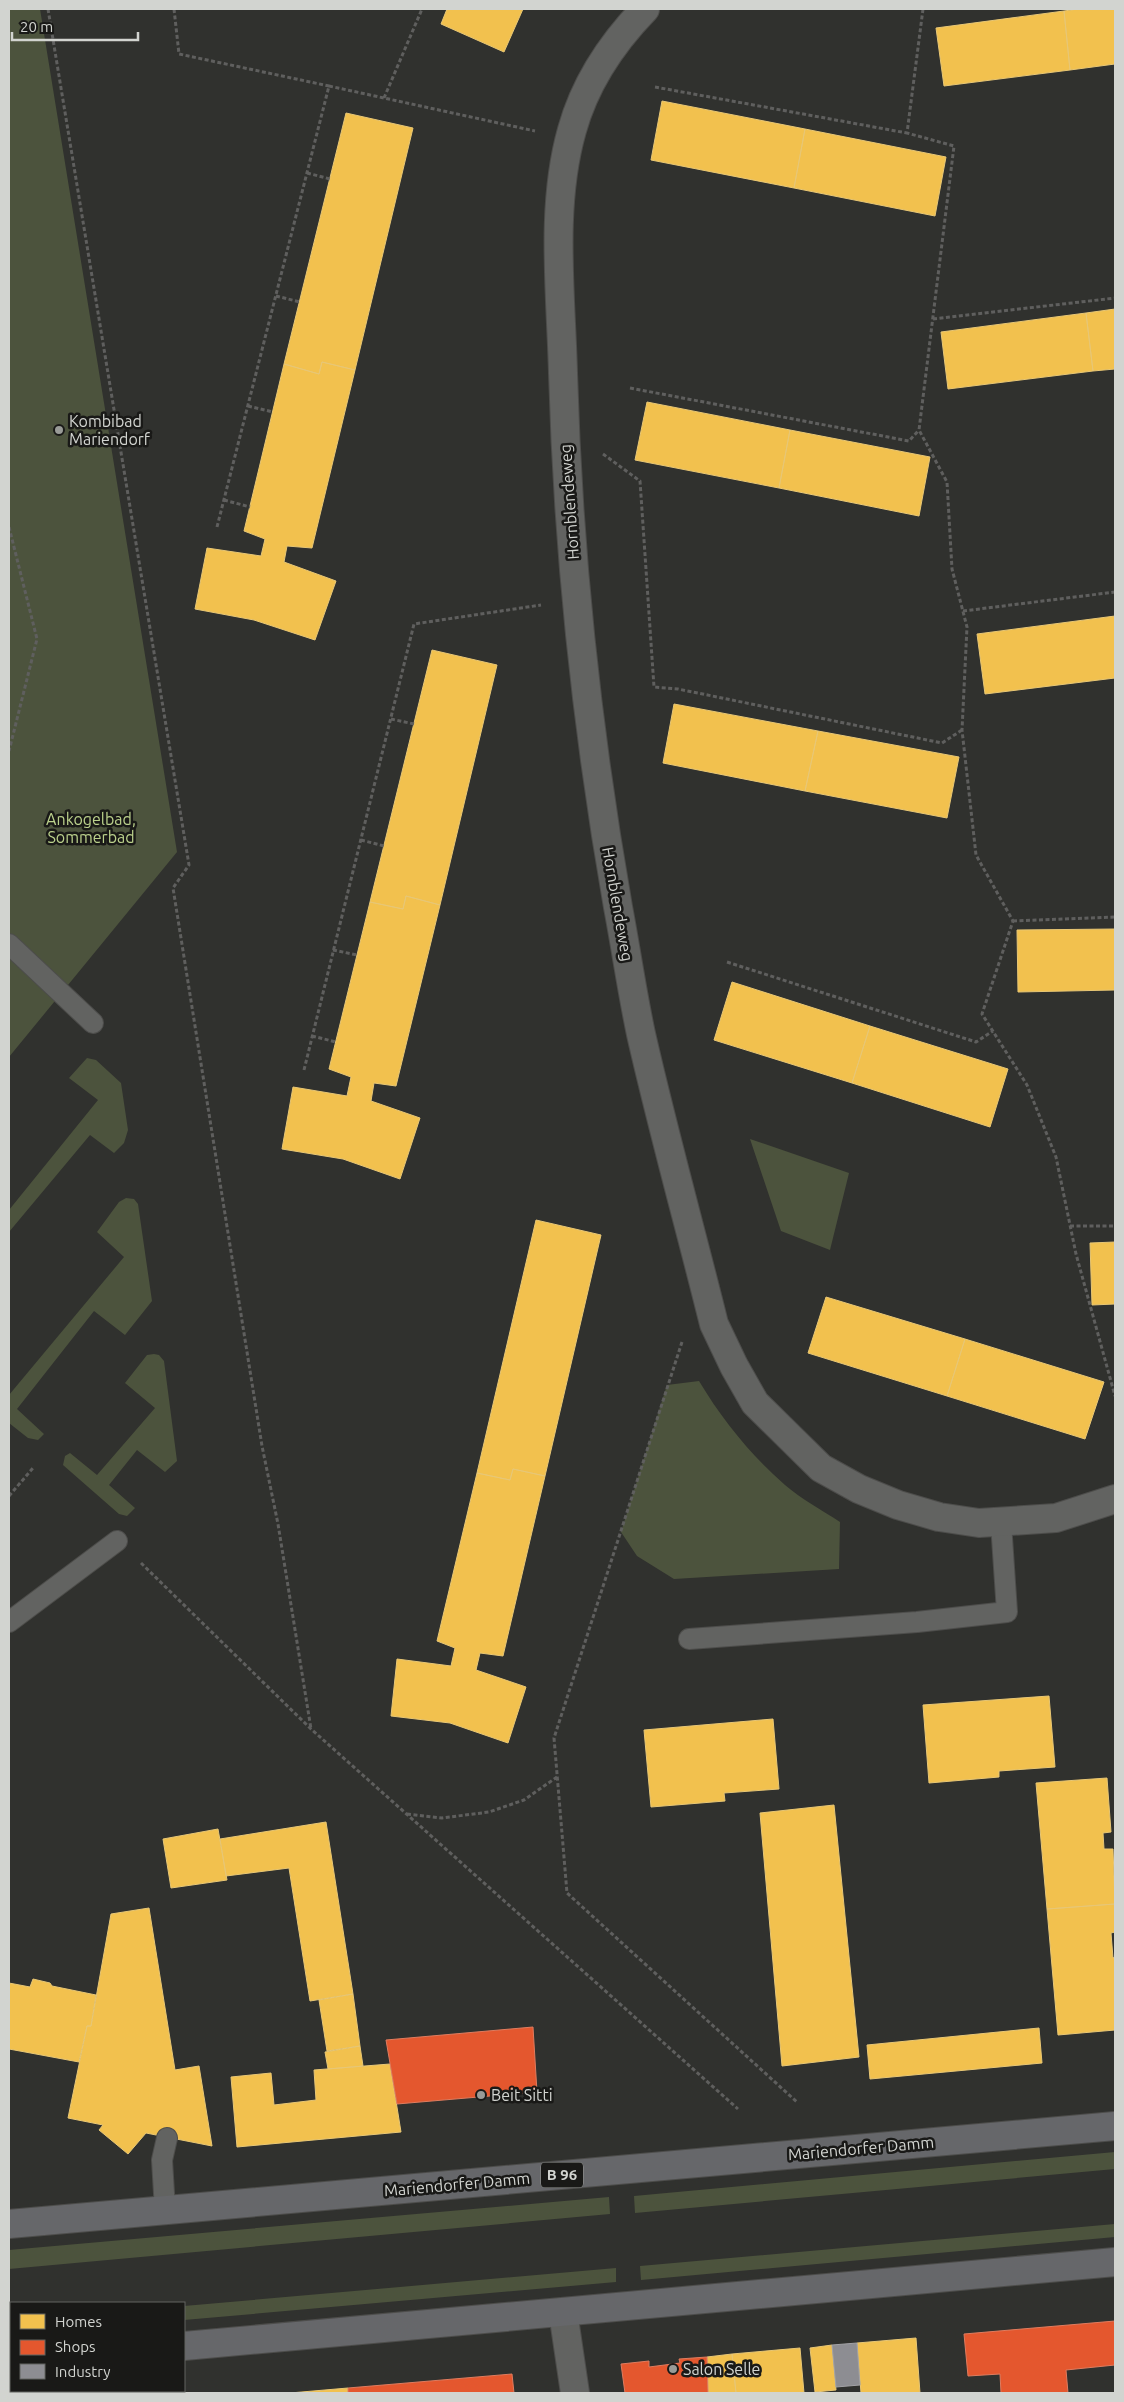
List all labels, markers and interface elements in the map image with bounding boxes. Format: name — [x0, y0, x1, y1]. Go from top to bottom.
scale bar — [12, 10, 139, 42]
text: 20 m — [20, 18, 53, 35]
place label: Kombibad Mariendorf — [69, 412, 151, 448]
marker: Kombibad Mariendorf — [53, 424, 65, 436]
street label: Hornblendeweg — [556, 444, 582, 560]
park label: Ankogelbad, Sommerbad — [46, 810, 136, 846]
street label: Hornblendeweg — [599, 845, 637, 963]
place label: Beit Sitti — [491, 2086, 553, 2104]
marker: Beit Sitti — [475, 2089, 487, 2101]
street label: Mariendorfer Damm — [787, 2133, 935, 2163]
road number: B 96 — [541, 2162, 583, 2188]
street label: Mariendorfer Damm — [383, 2169, 531, 2199]
legend — [10, 2302, 185, 2392]
text: Homes — [55, 2313, 102, 2330]
text: Shops — [55, 2338, 96, 2355]
place label: Salon Selle — [683, 2360, 760, 2378]
text: Industry — [55, 2363, 110, 2380]
marker: Salon Selle — [667, 2363, 679, 2375]

